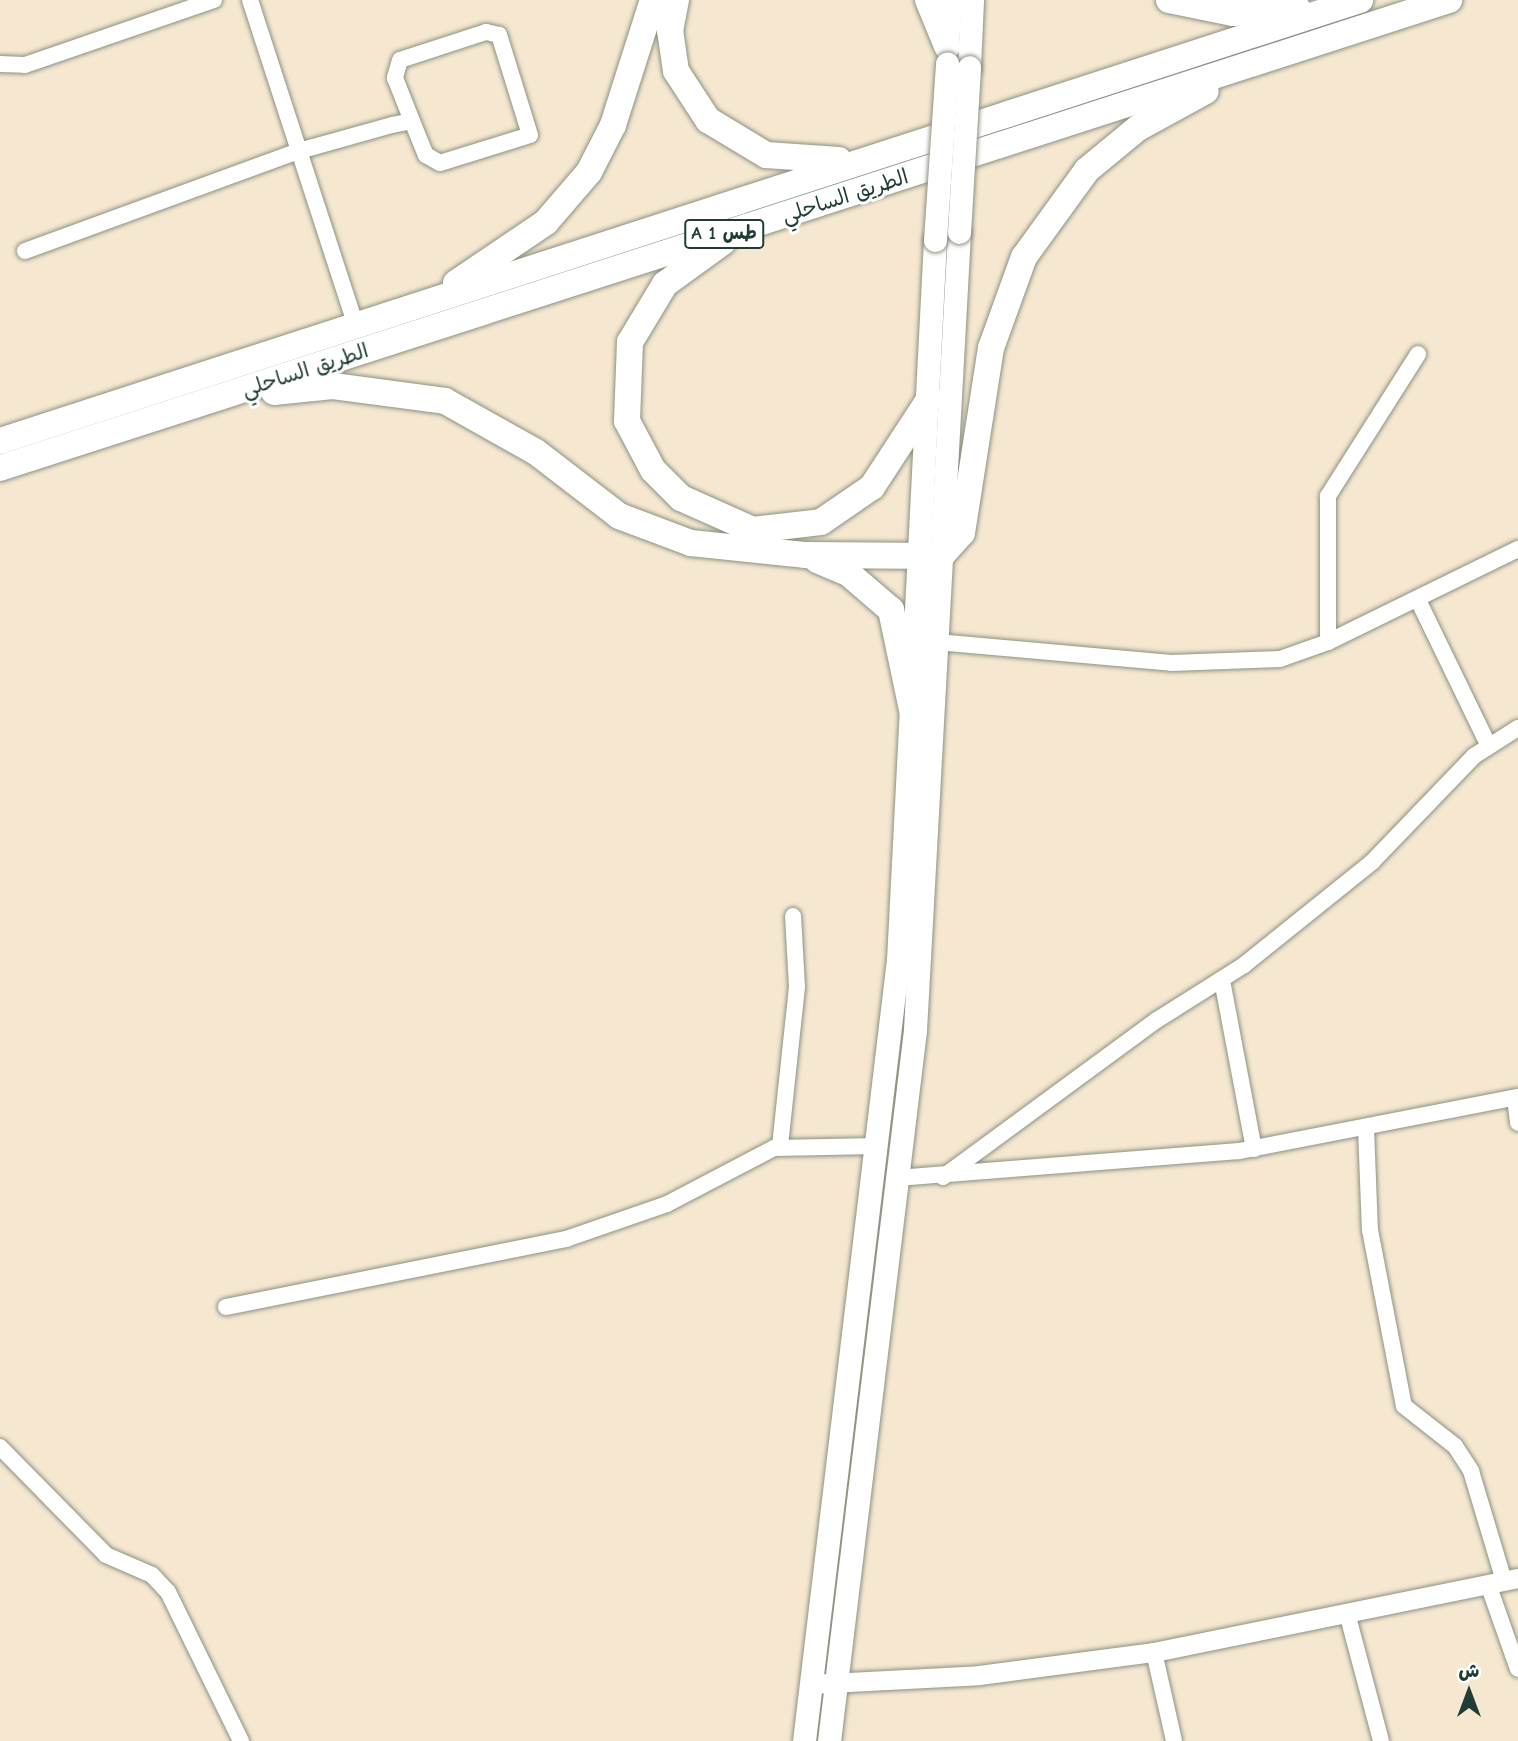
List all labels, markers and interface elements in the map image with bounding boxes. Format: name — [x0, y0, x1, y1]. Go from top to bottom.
street label: الطريق الساحلي — [778, 164, 912, 228]
road number: A 1 طس — [684, 218, 764, 250]
street label: الطريق الساحلي — [238, 338, 372, 402]
north arrow — [1434, 1657, 1504, 1727]
text: ش — [1459, 1660, 1479, 1682]

